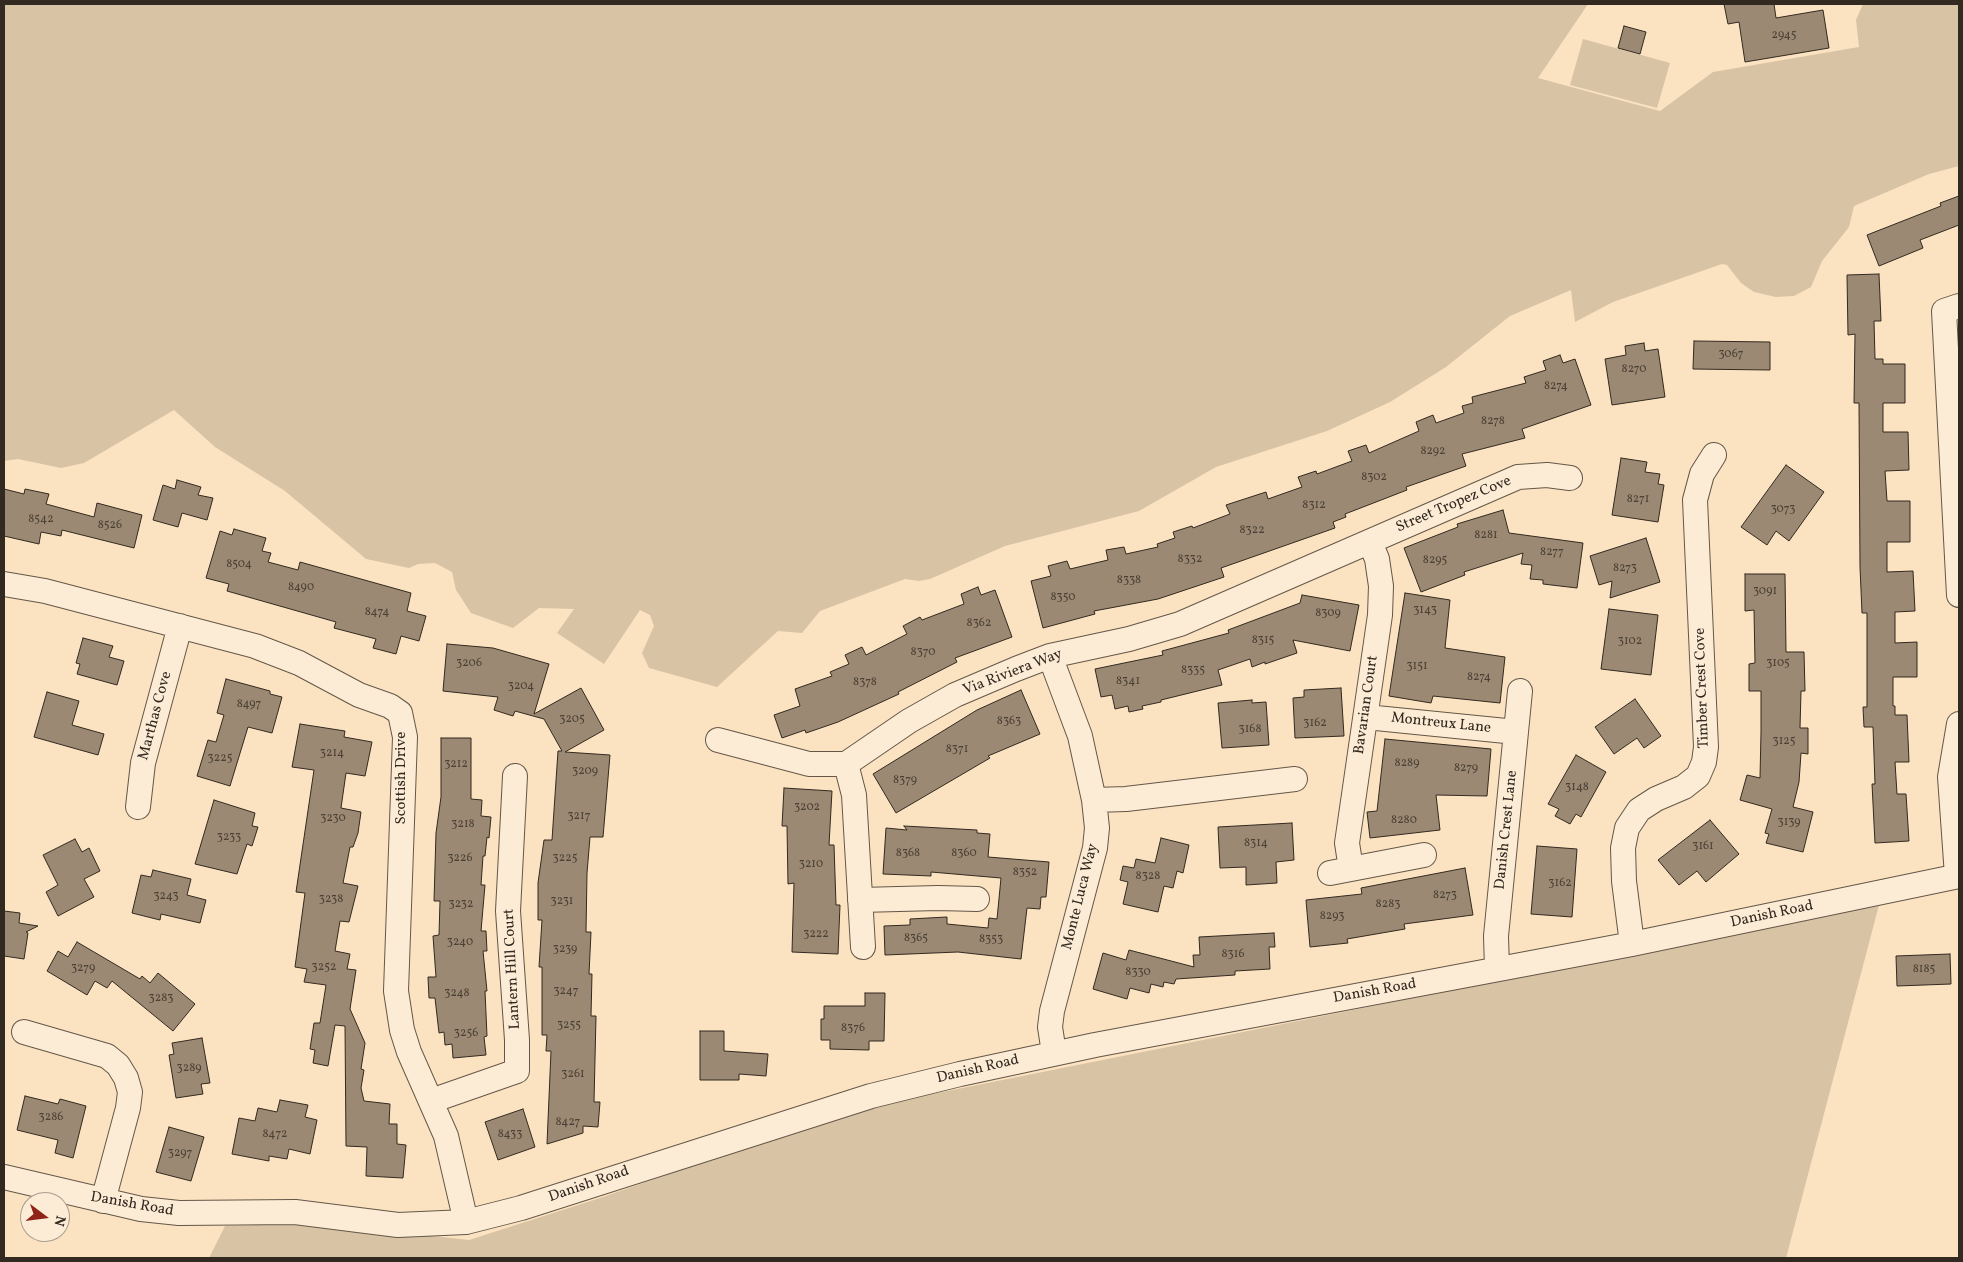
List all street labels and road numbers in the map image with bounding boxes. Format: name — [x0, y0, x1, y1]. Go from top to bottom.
street label: Street Tropez Cove — [1394, 473, 1514, 537]
street label: Timber Crest Cove — [1692, 627, 1714, 749]
street label: Via Riviera Way — [961, 646, 1065, 700]
street label: Bavarian Court — [1351, 654, 1383, 756]
street label: Marthas Cove — [135, 670, 177, 762]
street label: Montreux Lane — [1390, 710, 1492, 738]
street label: Scottish Drive — [393, 732, 411, 824]
street label: Danish Crest Lane — [1492, 769, 1522, 891]
street label: Monte Luca Way — [1059, 842, 1103, 952]
street label: Danish Road — [1729, 897, 1815, 933]
street label: Lantern Hill Court — [501, 908, 525, 1030]
street label: Danish Road — [1332, 976, 1418, 1008]
street label: Danish Road — [935, 1052, 1021, 1088]
street label: Danish Road — [546, 1163, 632, 1207]
street label: Danish Road — [89, 1189, 175, 1221]

